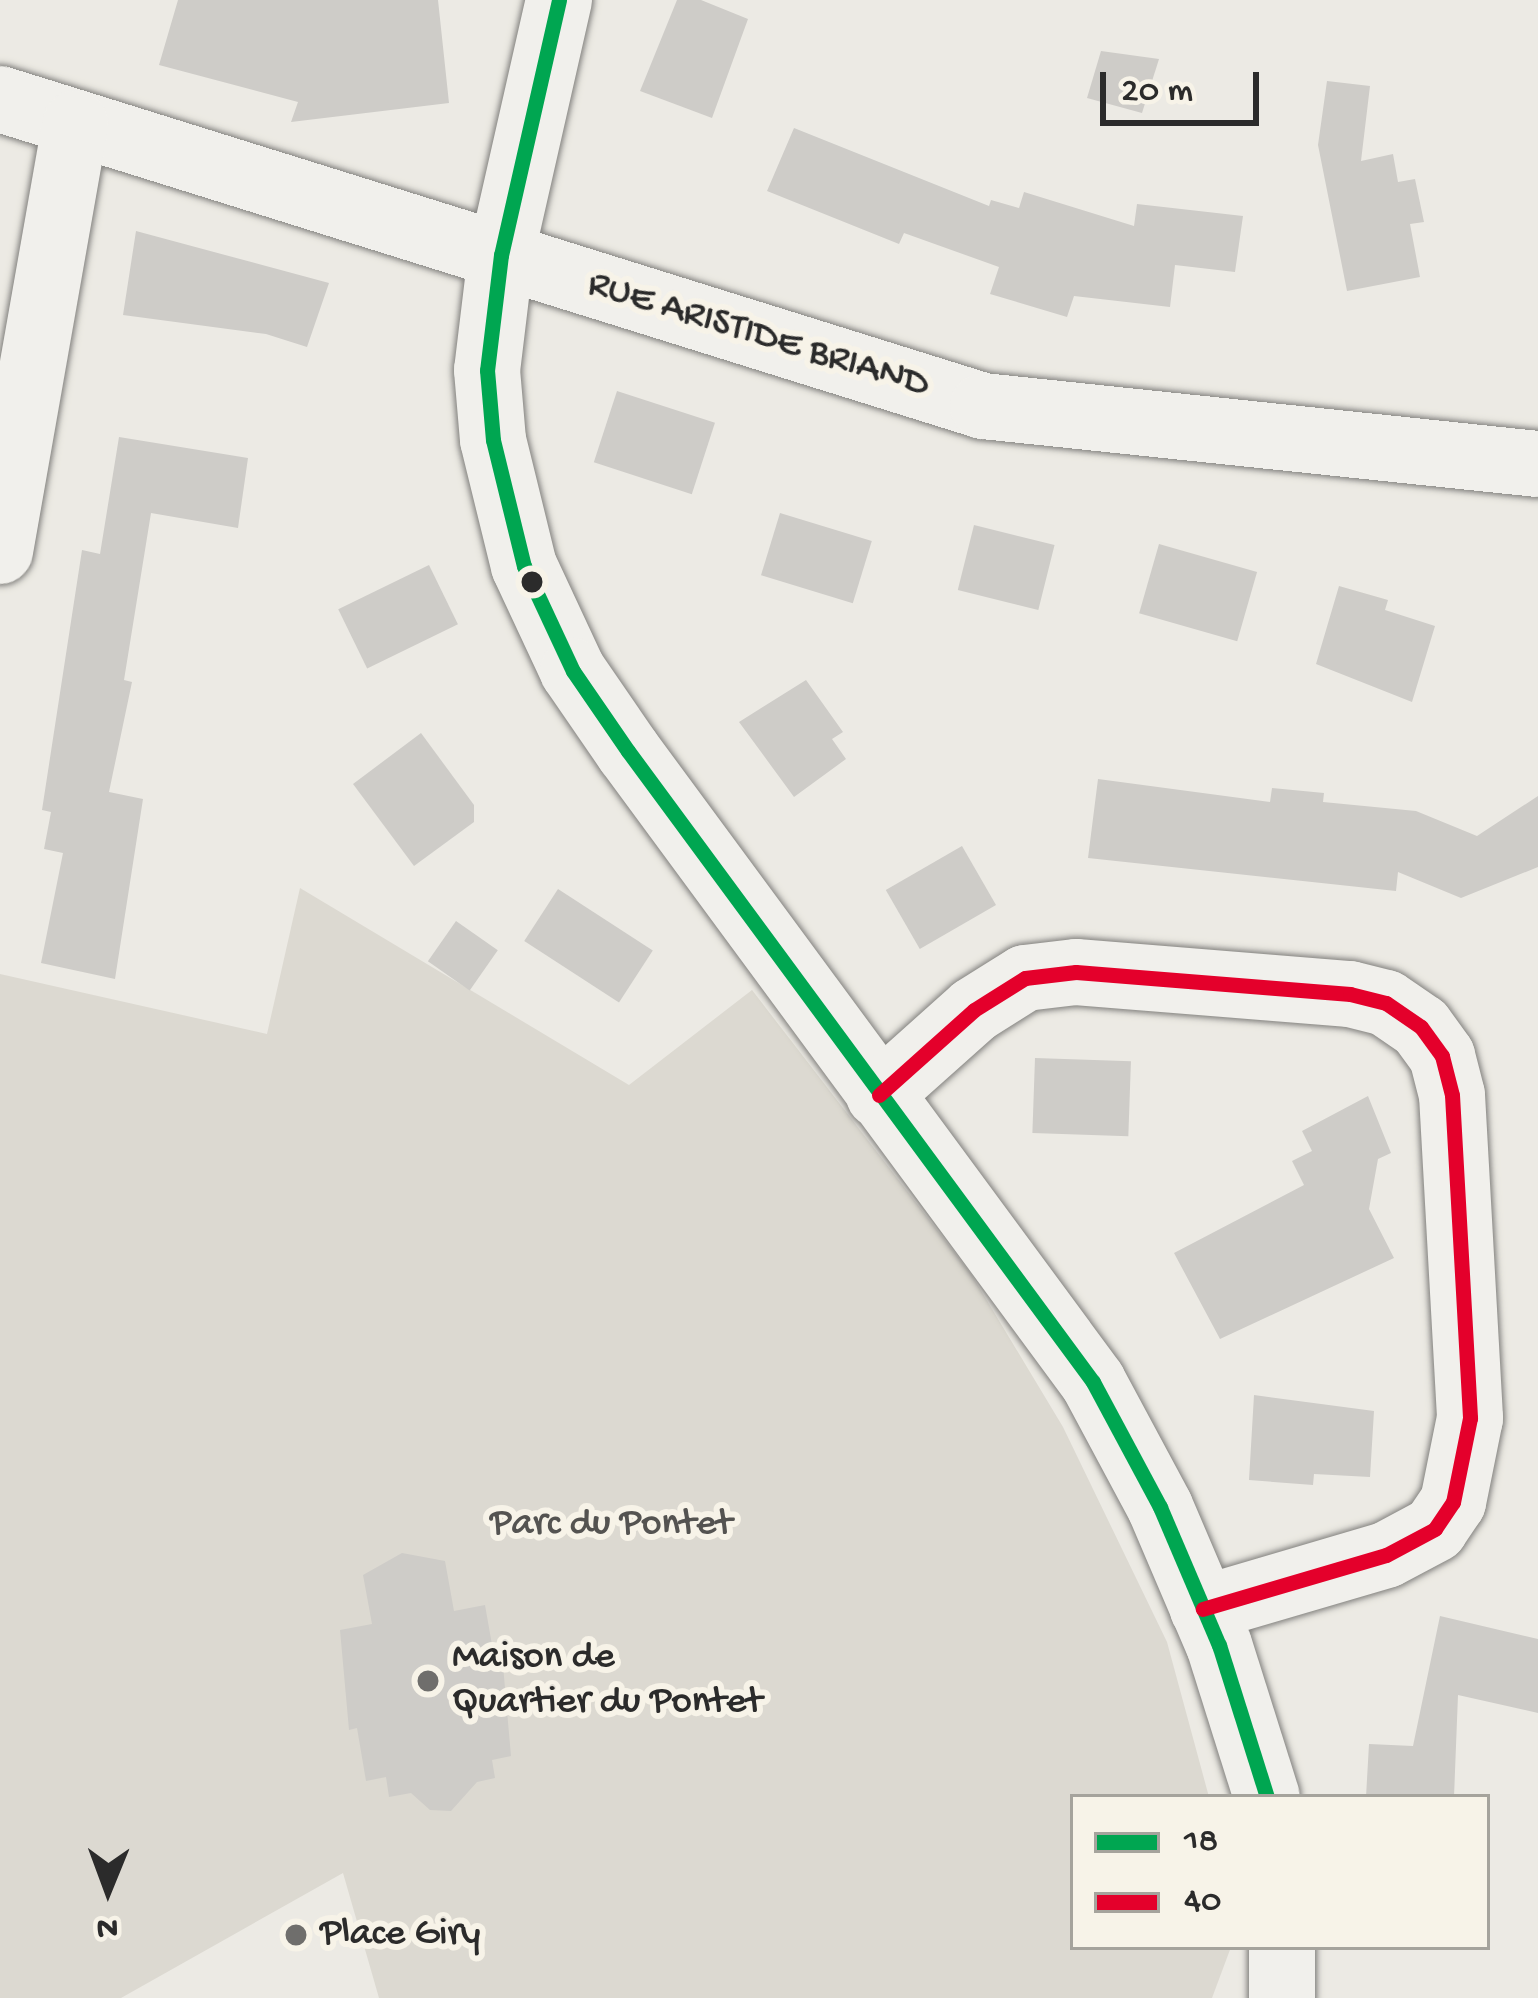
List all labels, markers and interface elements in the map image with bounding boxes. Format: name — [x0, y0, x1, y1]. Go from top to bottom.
scale bar — [1106, 48, 1265, 122]
text: 20 m — [1121, 71, 1193, 114]
street label: RUE ARISTIDE BRIAND — [582, 262, 934, 410]
unlabelled marker — [521, 571, 543, 593]
park label: Parc du Pontet — [490, 1502, 732, 1548]
place label: Maison de Quartier du Pontet — [452, 1636, 762, 1727]
marker: Maison de Quartier du Pontet — [415, 1668, 441, 1694]
legend — [1070, 1794, 1490, 1950]
text: 18 — [1184, 1821, 1218, 1864]
north arrow — [48, 1830, 168, 1950]
text: 40 — [1184, 1881, 1221, 1924]
text: N — [96, 1907, 118, 1945]
place label: Place Giry — [320, 1912, 480, 1958]
marker: Place Giry — [283, 1922, 309, 1948]

